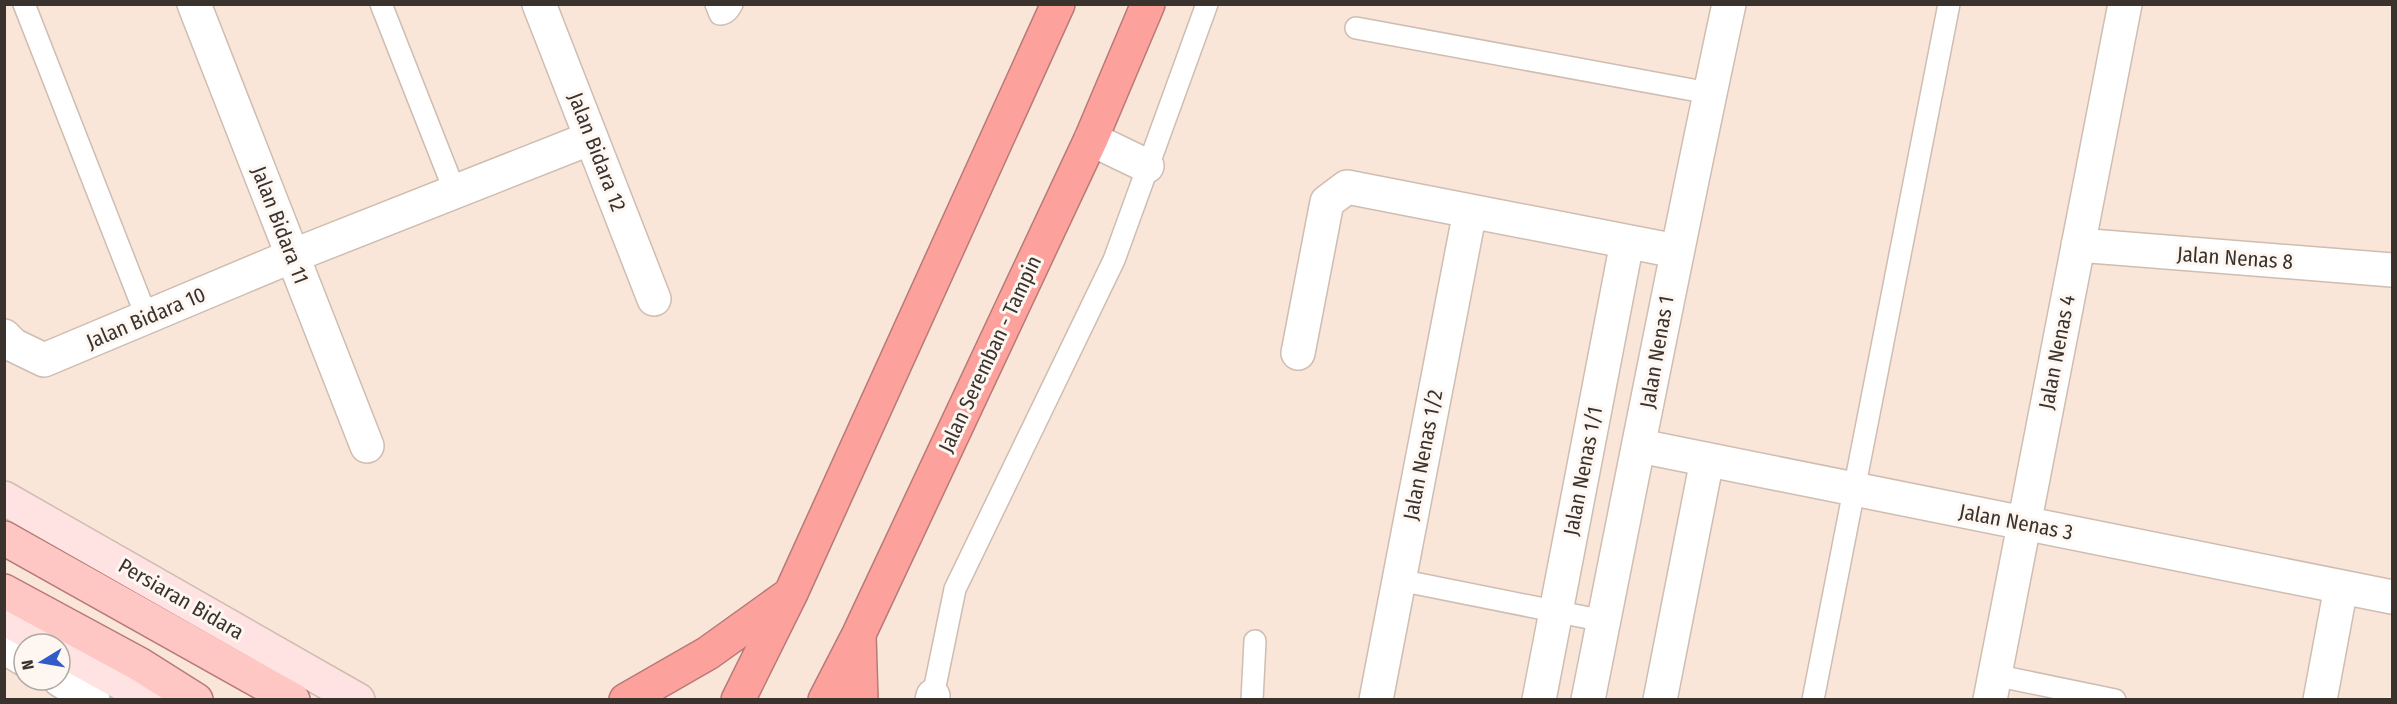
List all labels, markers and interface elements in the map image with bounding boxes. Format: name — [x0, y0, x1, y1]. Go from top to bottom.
street label: Jalan Bidara 12 — [562, 89, 632, 215]
street label: Jalan Bidara 11 — [246, 163, 314, 287]
street label: Jalan Nenas 8 — [2176, 241, 2294, 275]
street label: Jalan Seremban - Tampin — [933, 251, 1047, 457]
street label: Jalan Bidara 10 — [83, 281, 209, 355]
street label: Jalan Nenas 4 — [2033, 293, 2081, 411]
street label: Jalan Nenas 1 — [1634, 294, 1680, 410]
street label: Jalan Nenas 1/2 — [1398, 388, 1448, 522]
street label: Jalan Nenas 1/1 — [1558, 404, 1608, 538]
street label: Jalan Nenas 3 — [1957, 498, 2075, 546]
street label: Persiaran Bidara — [114, 553, 248, 645]
north arrow — [12, 632, 72, 692]
text: N — [18, 658, 38, 671]

